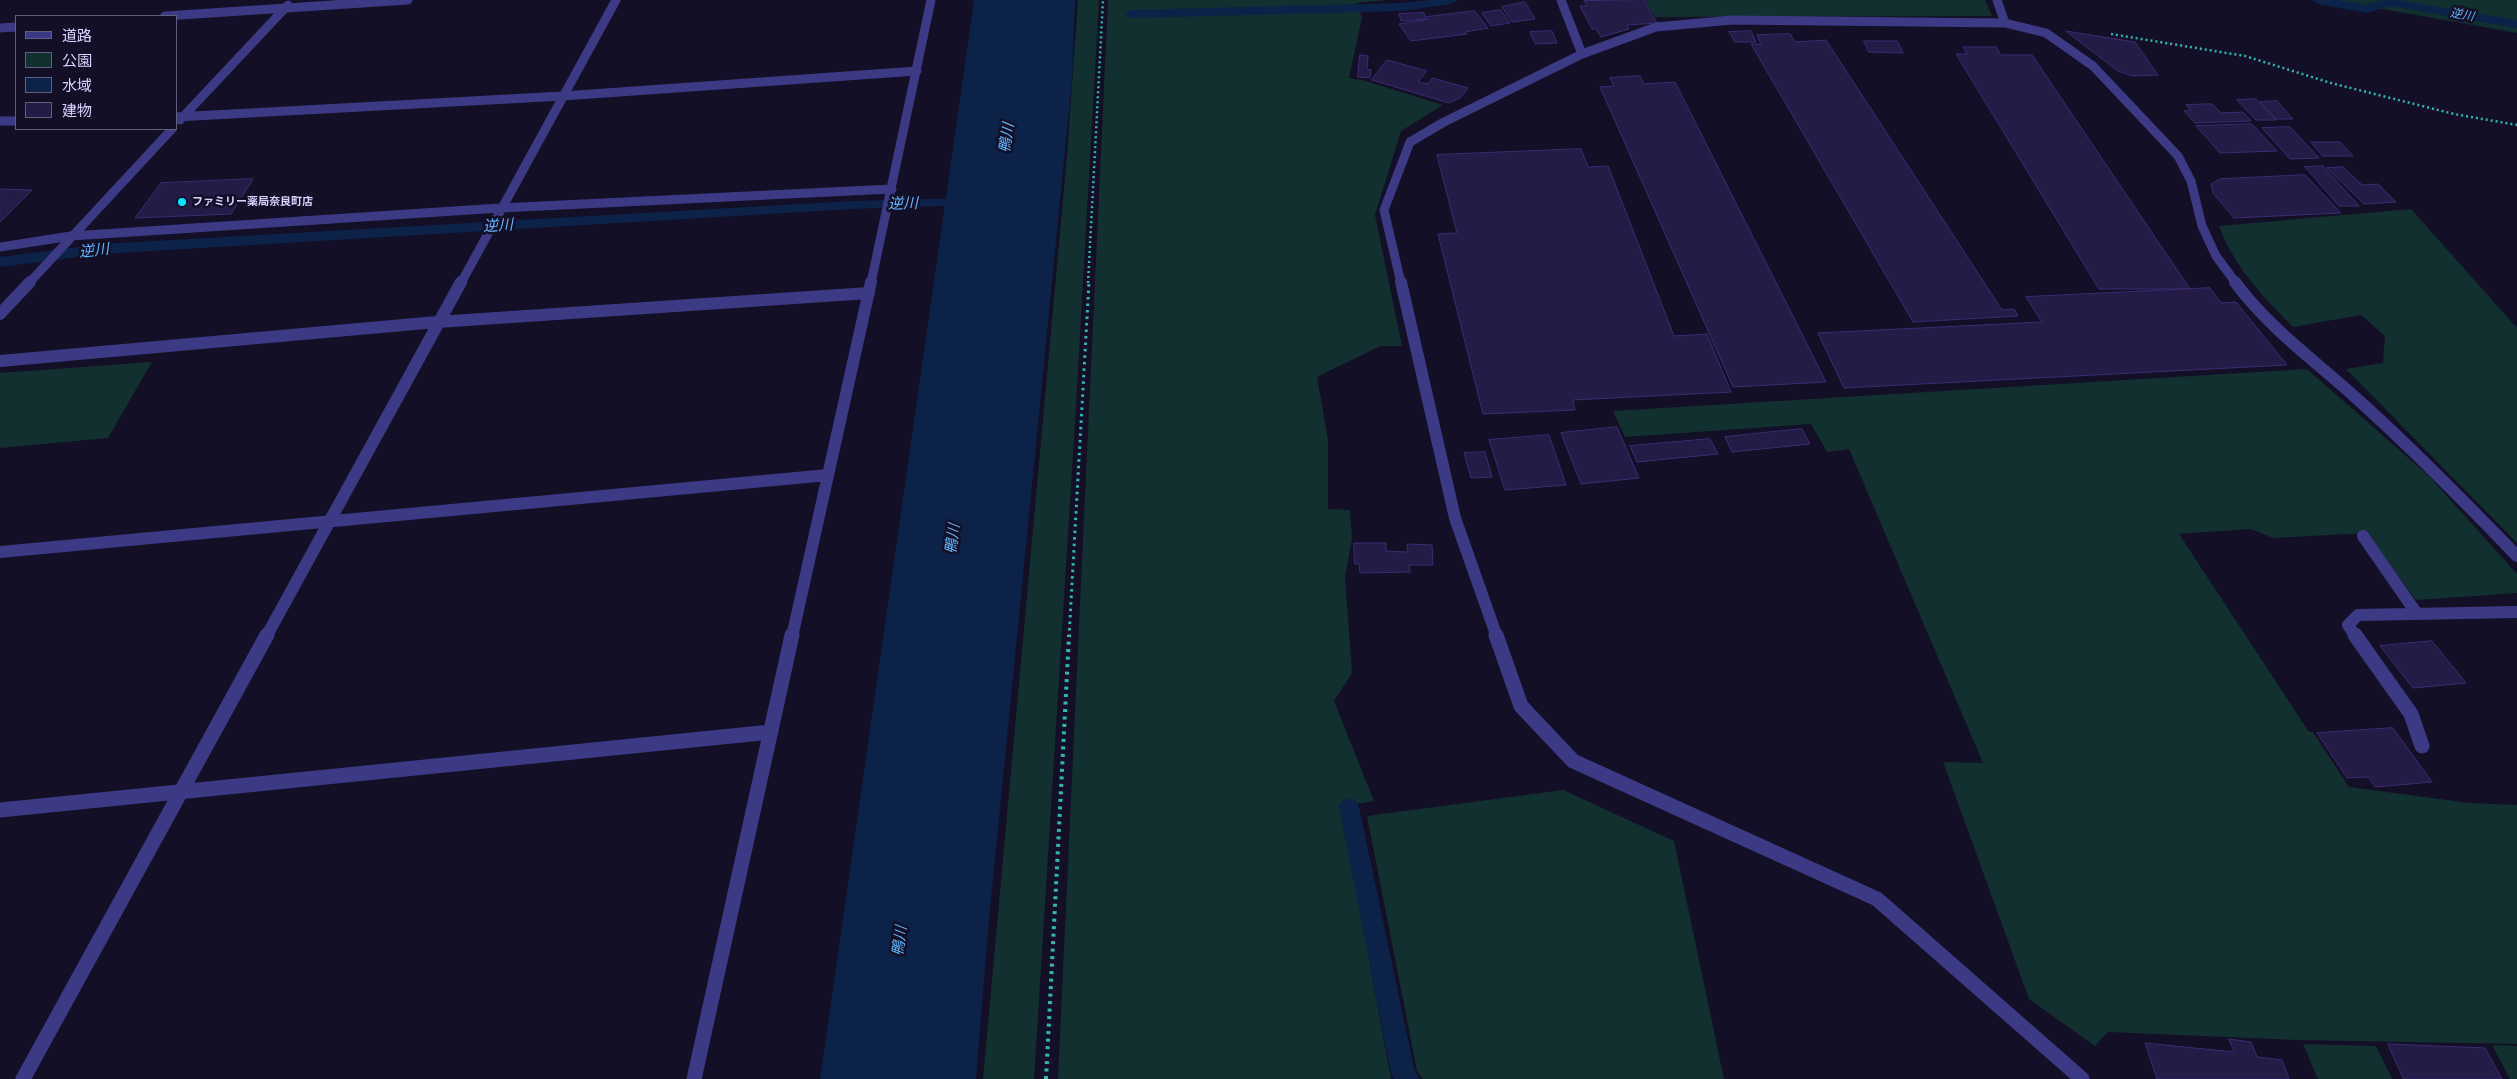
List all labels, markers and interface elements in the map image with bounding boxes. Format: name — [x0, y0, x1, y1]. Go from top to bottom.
water label: 逆川 — [2449, 6, 2475, 24]
legend — [15, 15, 178, 130]
text: 道路 — [62, 27, 92, 45]
text: 公園 — [62, 52, 92, 70]
text: 水域 — [62, 77, 92, 95]
text: 建物 — [62, 102, 92, 120]
water label: 鴨川 — [996, 122, 1018, 154]
place label: ファミリー薬局奈良町店 — [192, 195, 313, 209]
water label: 逆川 — [888, 195, 918, 213]
marker: ファミリー薬局奈良町店 — [176, 196, 188, 208]
water label: 逆川 — [483, 216, 513, 236]
water label: 逆川 — [78, 240, 110, 262]
water label: 鴨川 — [942, 523, 964, 555]
water label: 鴨川 — [889, 925, 911, 957]

